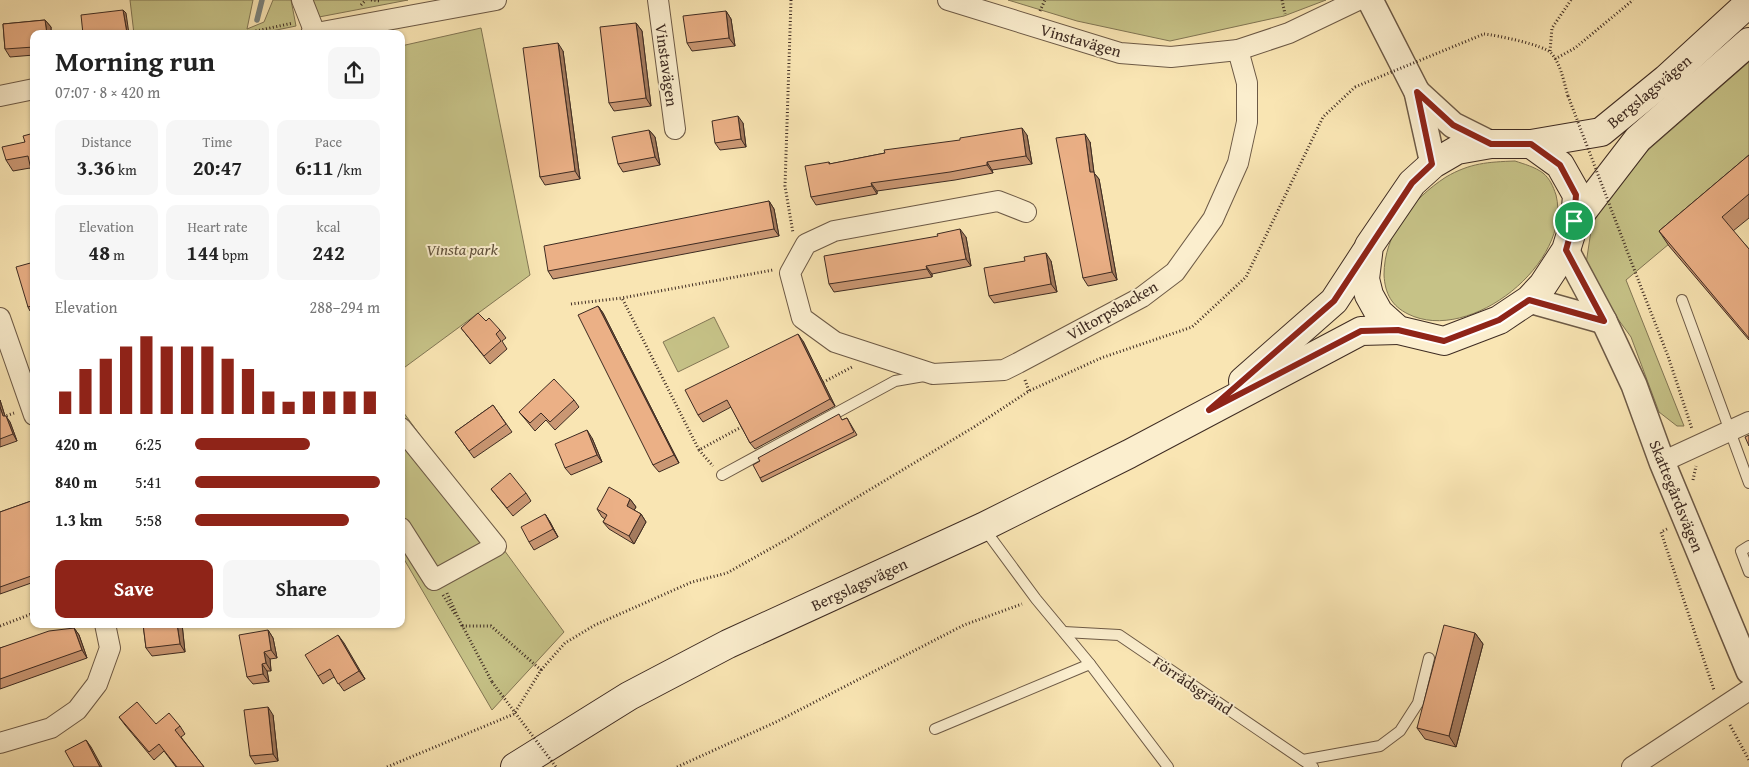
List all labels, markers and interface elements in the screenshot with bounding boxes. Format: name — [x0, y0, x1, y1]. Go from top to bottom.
street label: Vinstavägen — [1038, 17, 1124, 63]
street label: Vinstavägen — [649, 22, 685, 108]
text: Morning run — [55, 40, 215, 81]
button: share — [328, 47, 380, 99]
street label: Bergslagsvägen — [1602, 48, 1696, 134]
text: 07:07 · 8 × 420 m — [55, 80, 160, 104]
text: Distance — [81, 132, 132, 152]
text: Time — [203, 132, 232, 152]
text: Pace — [315, 132, 342, 152]
text: 3.36 — [76, 152, 115, 183]
text: 20:47 — [193, 152, 242, 183]
text: 6:11 — [295, 152, 334, 183]
text: km — [115, 160, 137, 180]
text: /km — [334, 160, 362, 180]
pin — [1553, 200, 1595, 242]
icon: arrive — [1560, 207, 1588, 235]
text: Elevation — [79, 217, 134, 237]
text: Heart rate — [187, 217, 248, 237]
text: kcal — [317, 217, 340, 237]
text: 48 — [88, 237, 110, 268]
text: 144 — [187, 237, 219, 268]
text: 242 — [312, 237, 345, 268]
park label: Vinsta park — [426, 237, 498, 261]
text: m — [110, 245, 125, 265]
text: bpm — [219, 245, 248, 265]
street label: Viltorpsbacken — [1062, 274, 1162, 346]
text: Elevation — [55, 295, 118, 319]
text: 288–294 m — [310, 295, 380, 319]
text: 420 m — [55, 432, 97, 456]
text: 6:25 — [135, 432, 162, 456]
street label: Skattegårdsvägen — [1644, 436, 1710, 556]
text: 840 m — [55, 470, 97, 494]
text: 5:41 — [135, 470, 162, 494]
text: 1.3 km — [55, 508, 102, 532]
text: 5:58 — [135, 508, 162, 532]
street label: Bergslagsvägen — [807, 551, 911, 617]
button: Save — [55, 560, 213, 618]
button: Share — [223, 560, 380, 618]
street label: Förrådsgränd — [1148, 650, 1238, 721]

